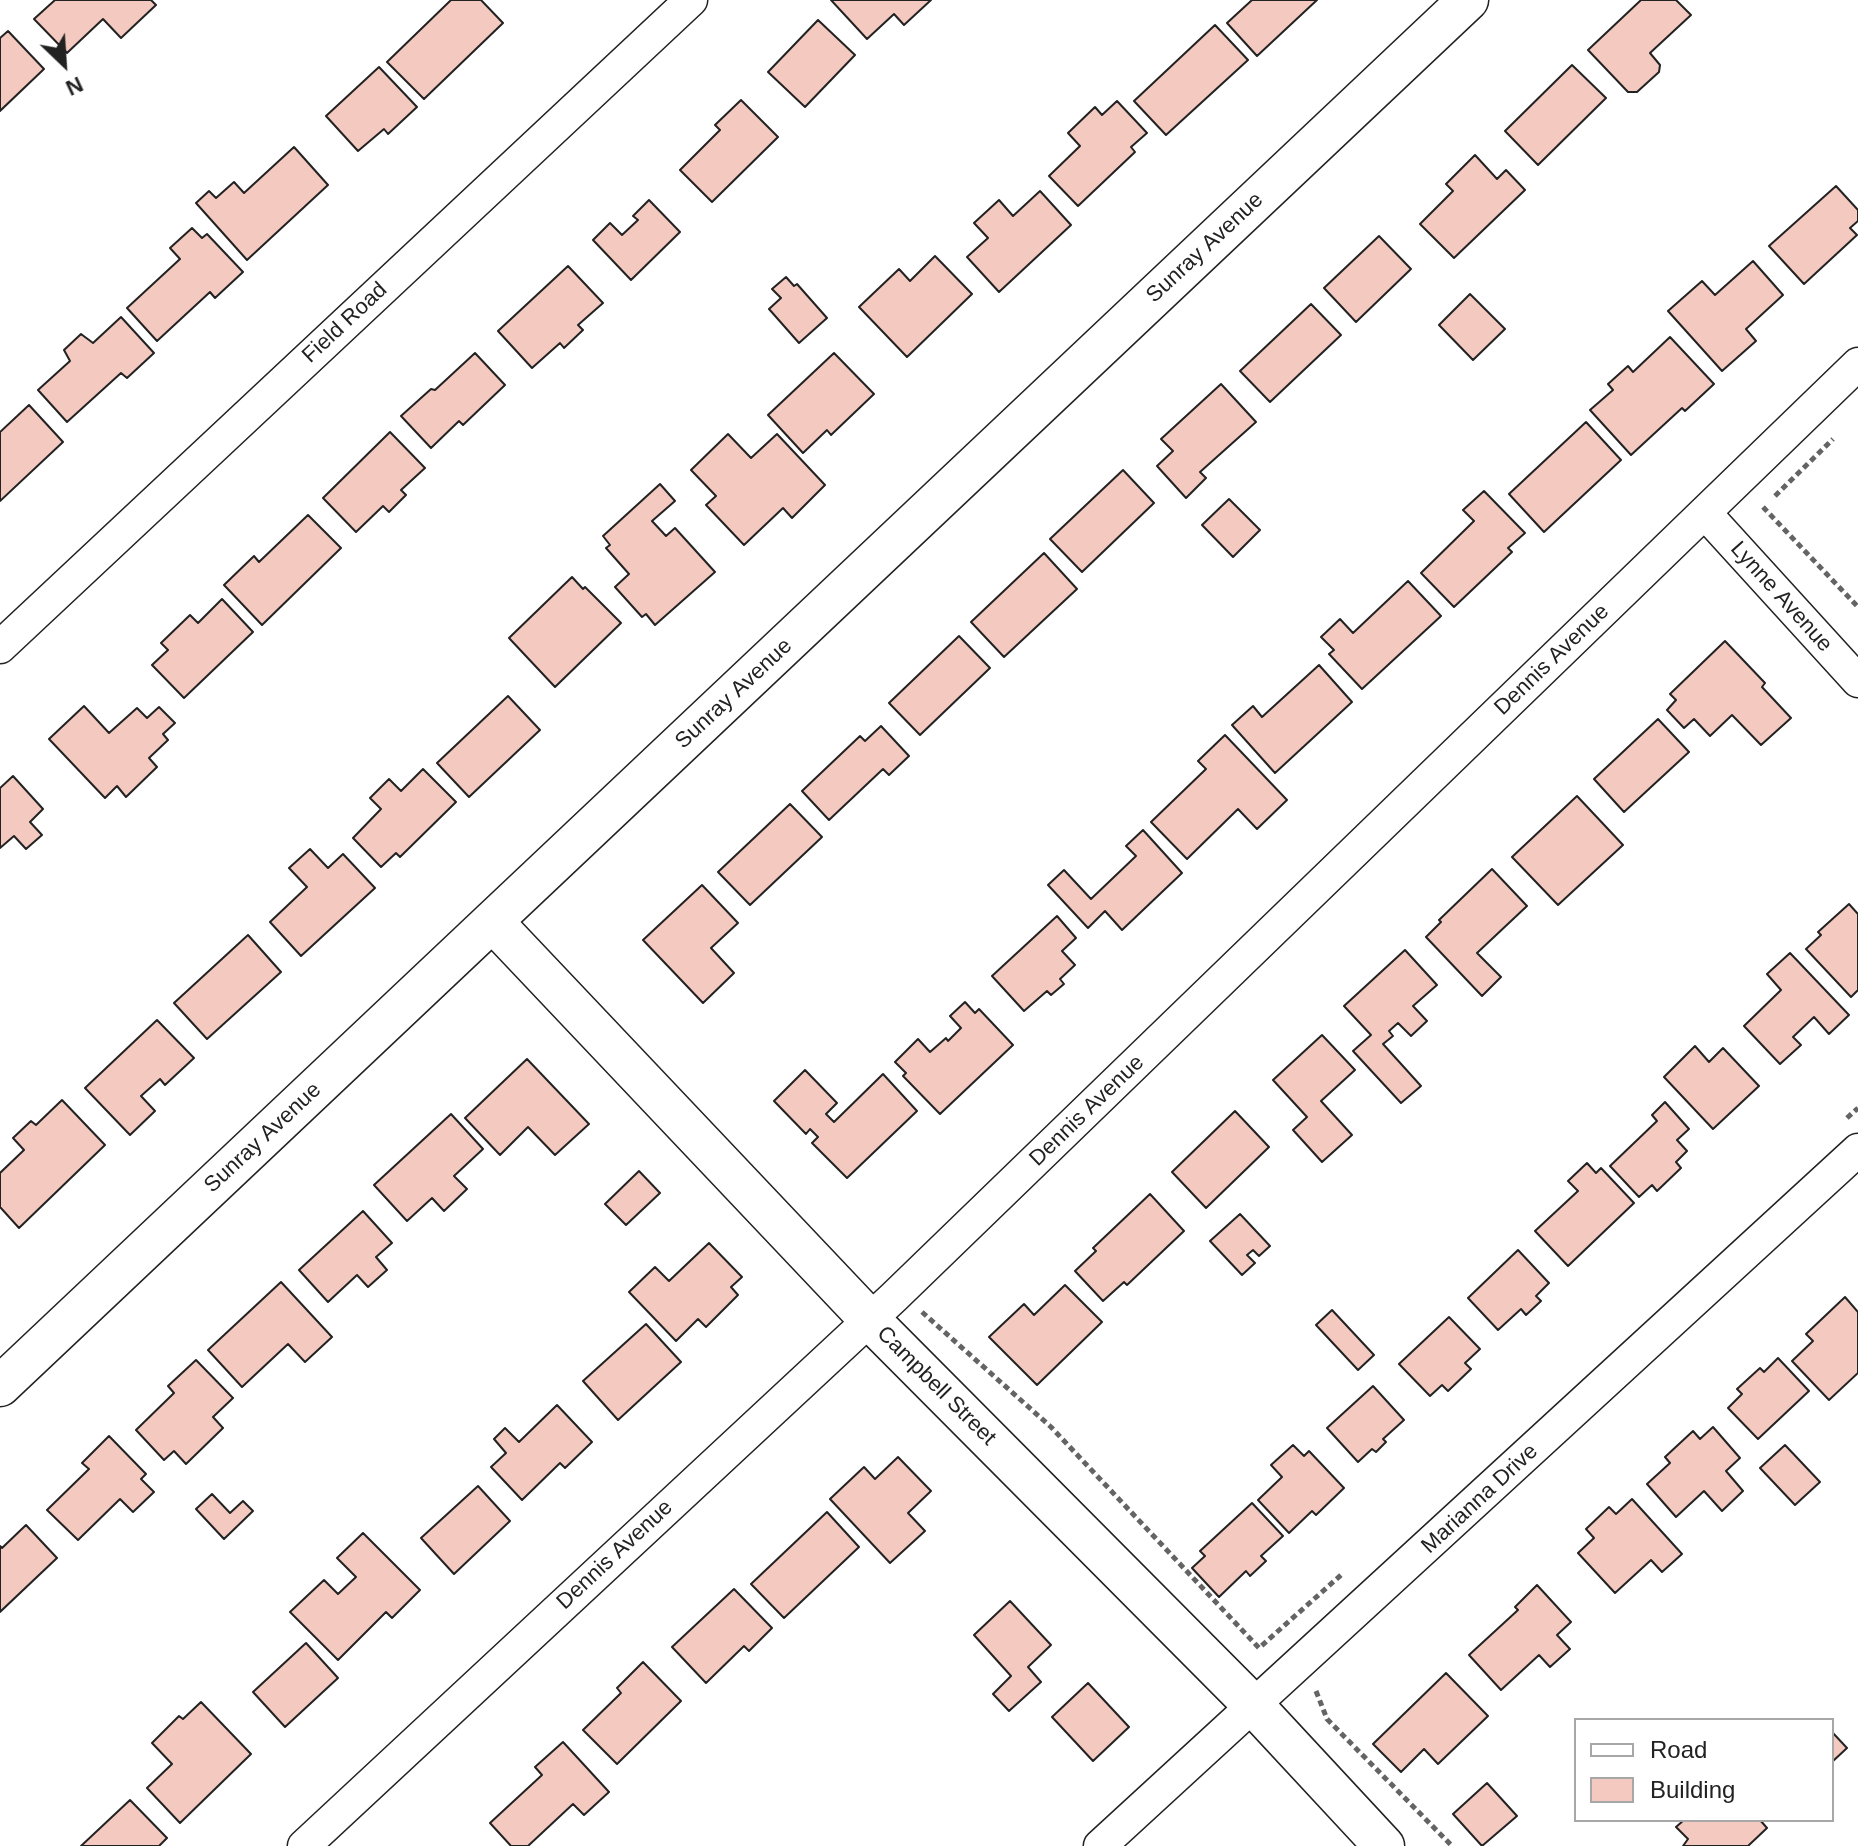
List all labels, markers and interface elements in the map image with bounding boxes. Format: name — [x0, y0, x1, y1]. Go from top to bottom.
north arrow — [24, 24, 104, 104]
text: N — [62, 72, 87, 101]
street label: Sunray Avenue — [1141, 187, 1269, 309]
street label: Field Road — [297, 277, 393, 369]
street label: Lynne Avenue — [1725, 536, 1837, 658]
street label: Dennis Avenue — [1489, 599, 1615, 721]
street label: Sunray Avenue — [670, 633, 798, 755]
street label: Dennis Avenue — [1024, 1050, 1150, 1172]
street label: Sunray Avenue — [199, 1077, 327, 1199]
street label: Campbell Street — [871, 1321, 1001, 1451]
street label: Marianna Drive — [1416, 1438, 1544, 1560]
street label: Dennis Avenue — [552, 1495, 678, 1615]
legend — [1574, 1718, 1834, 1822]
text: Road — [1650, 1736, 1707, 1763]
text: Building — [1650, 1776, 1735, 1803]

